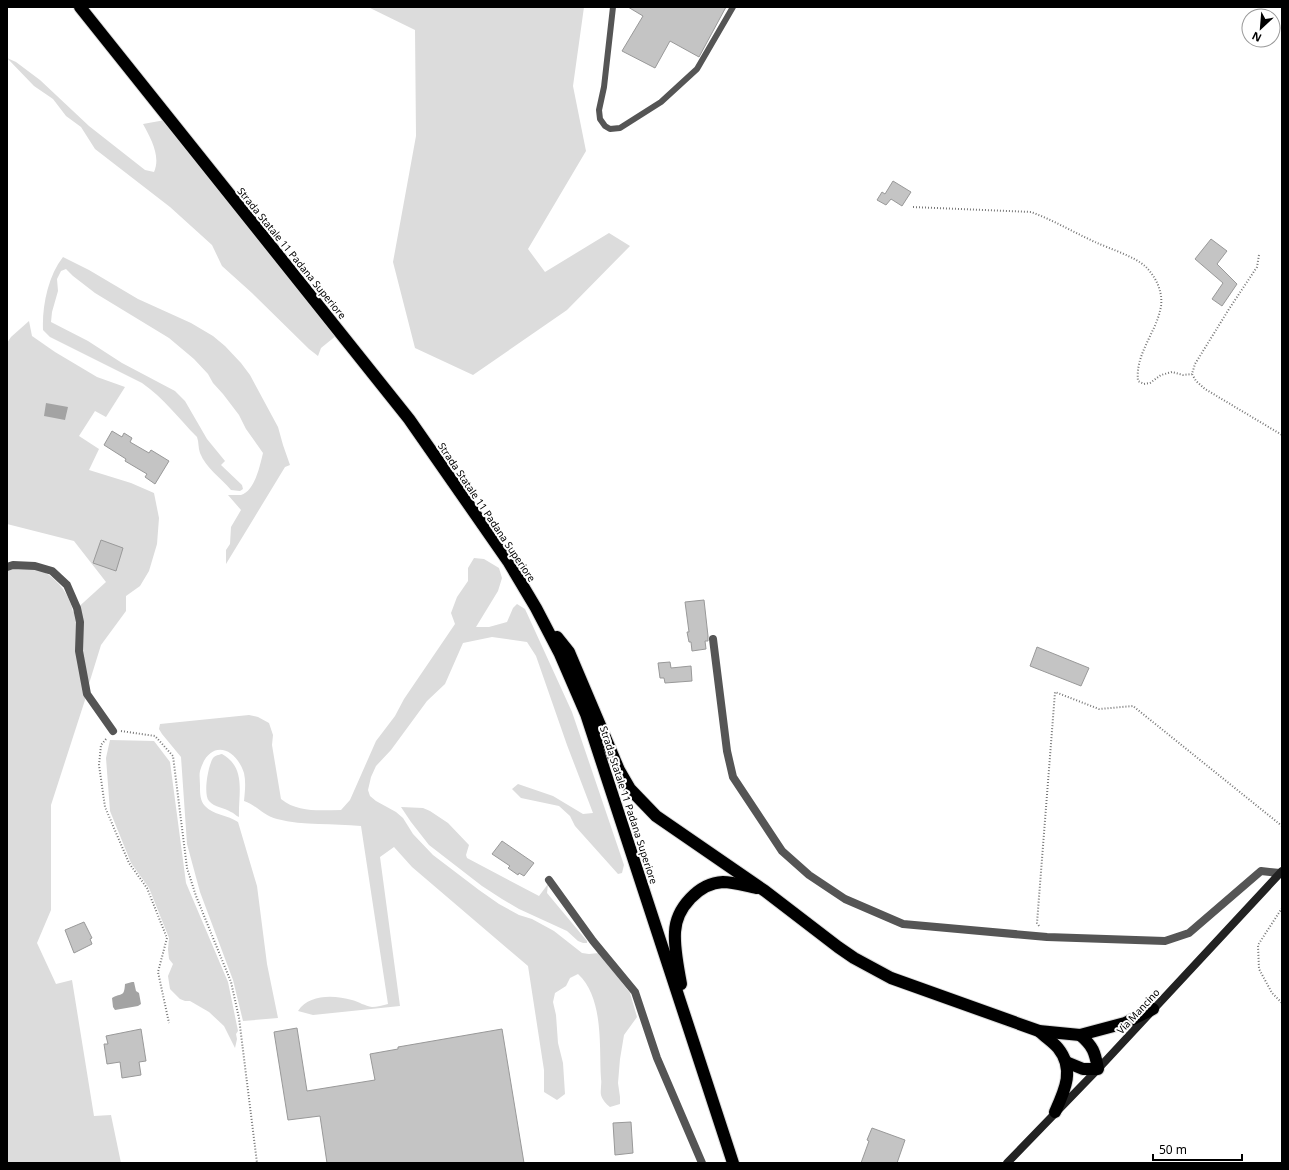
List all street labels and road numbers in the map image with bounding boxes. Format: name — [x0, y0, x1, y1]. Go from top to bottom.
street label: Strada Statale 11 Padana Superiore — [235, 184, 350, 322]
street label: Strada Statale 11 Padana Superiore — [435, 440, 539, 585]
street label: Strada Statale 11 Padana Superiore — [597, 724, 661, 886]
street label: Via Mancino — [1113, 985, 1163, 1037]

